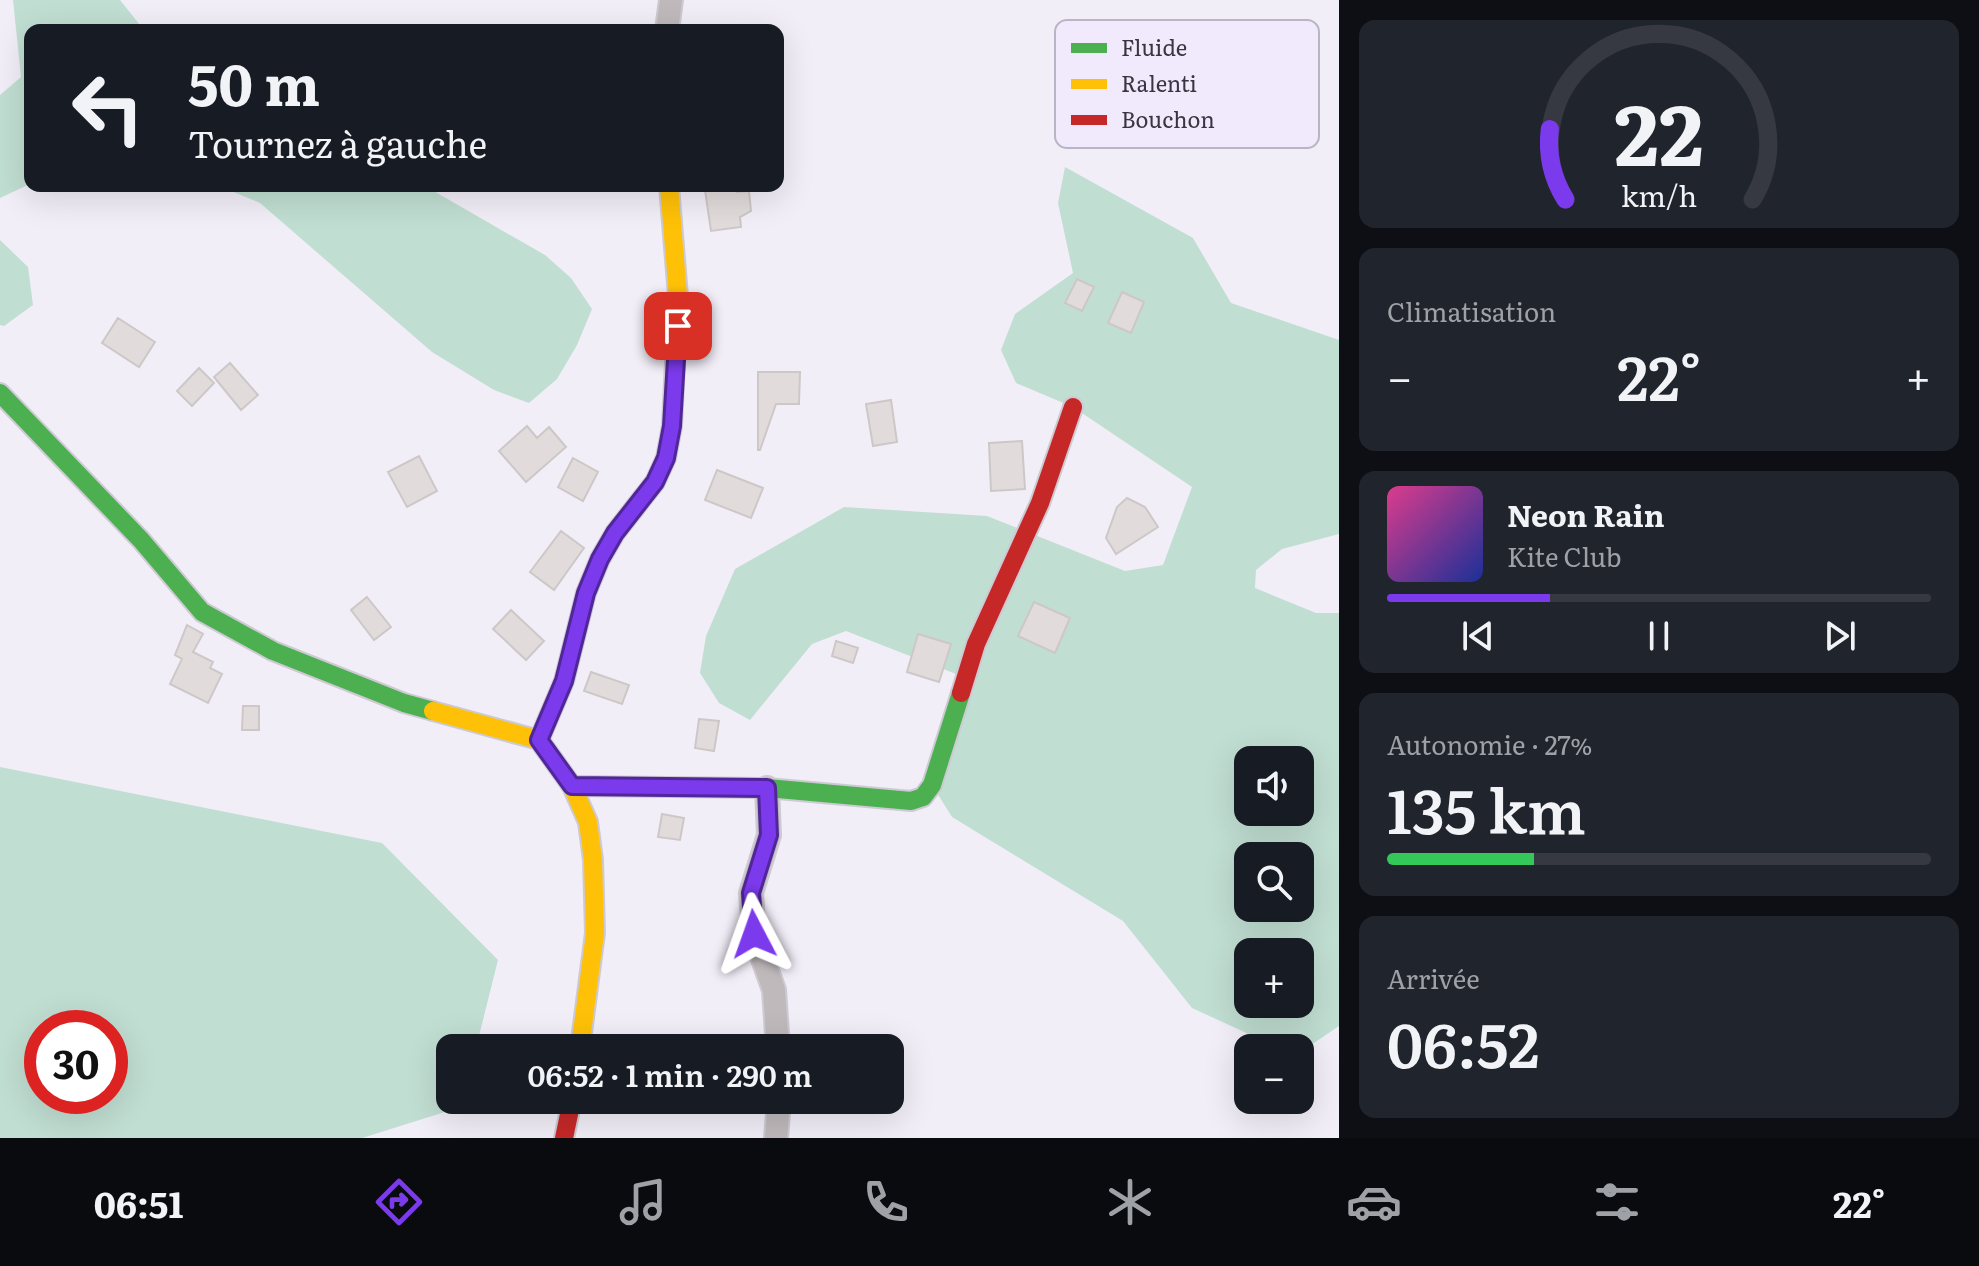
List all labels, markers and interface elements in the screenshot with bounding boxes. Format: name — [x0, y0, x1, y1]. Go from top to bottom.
legend — [1055, 20, 1319, 148]
text: Fluide — [1121, 30, 1187, 63]
text: 50 m — [188, 40, 320, 123]
icon: left — [56, 56, 160, 160]
text: Ralenti — [1121, 66, 1197, 99]
text: 22 — [1614, 68, 1704, 192]
text: Bouchon — [1121, 102, 1215, 135]
text: Tournez à gauche — [188, 116, 487, 169]
text: km/h — [1621, 173, 1697, 216]
text: Climatisation — [1387, 291, 1556, 330]
pin — [644, 292, 712, 360]
icon: arrive — [656, 304, 700, 348]
text: 22° — [1617, 330, 1701, 419]
text: − — [1387, 342, 1413, 408]
text: + — [1905, 342, 1931, 408]
text: Neon Rain — [1507, 492, 1665, 536]
text: Kite Club — [1507, 536, 1622, 575]
icon: previous — [1456, 614, 1500, 658]
icon: pause — [1637, 614, 1681, 658]
icon: next — [1818, 614, 1862, 658]
text: Autonomie · 27% — [1387, 724, 1592, 763]
map controls — [1234, 746, 1314, 1114]
button: sound — [1234, 746, 1314, 826]
text: 135 km — [1387, 763, 1586, 852]
button: search — [1234, 842, 1314, 922]
position arrow — [712, 892, 796, 976]
button: + — [1234, 938, 1314, 1018]
text: Arrivée — [1387, 958, 1480, 997]
text: 06:52 — [1387, 997, 1539, 1086]
speed limit sign: 30 — [24, 1010, 128, 1114]
button: − — [1234, 1034, 1314, 1114]
text: 06:52 · 1 min · 290 m — [528, 1052, 812, 1096]
icon: directions — [371, 1174, 427, 1230]
icon: music — [615, 1174, 671, 1230]
icon: phone — [858, 1174, 914, 1230]
icon: climate — [1102, 1174, 1158, 1230]
icon: car — [1346, 1174, 1402, 1230]
icon: filters — [1589, 1174, 1645, 1230]
text: 06:51 — [94, 1176, 183, 1229]
text: 22° — [1833, 1176, 1885, 1229]

